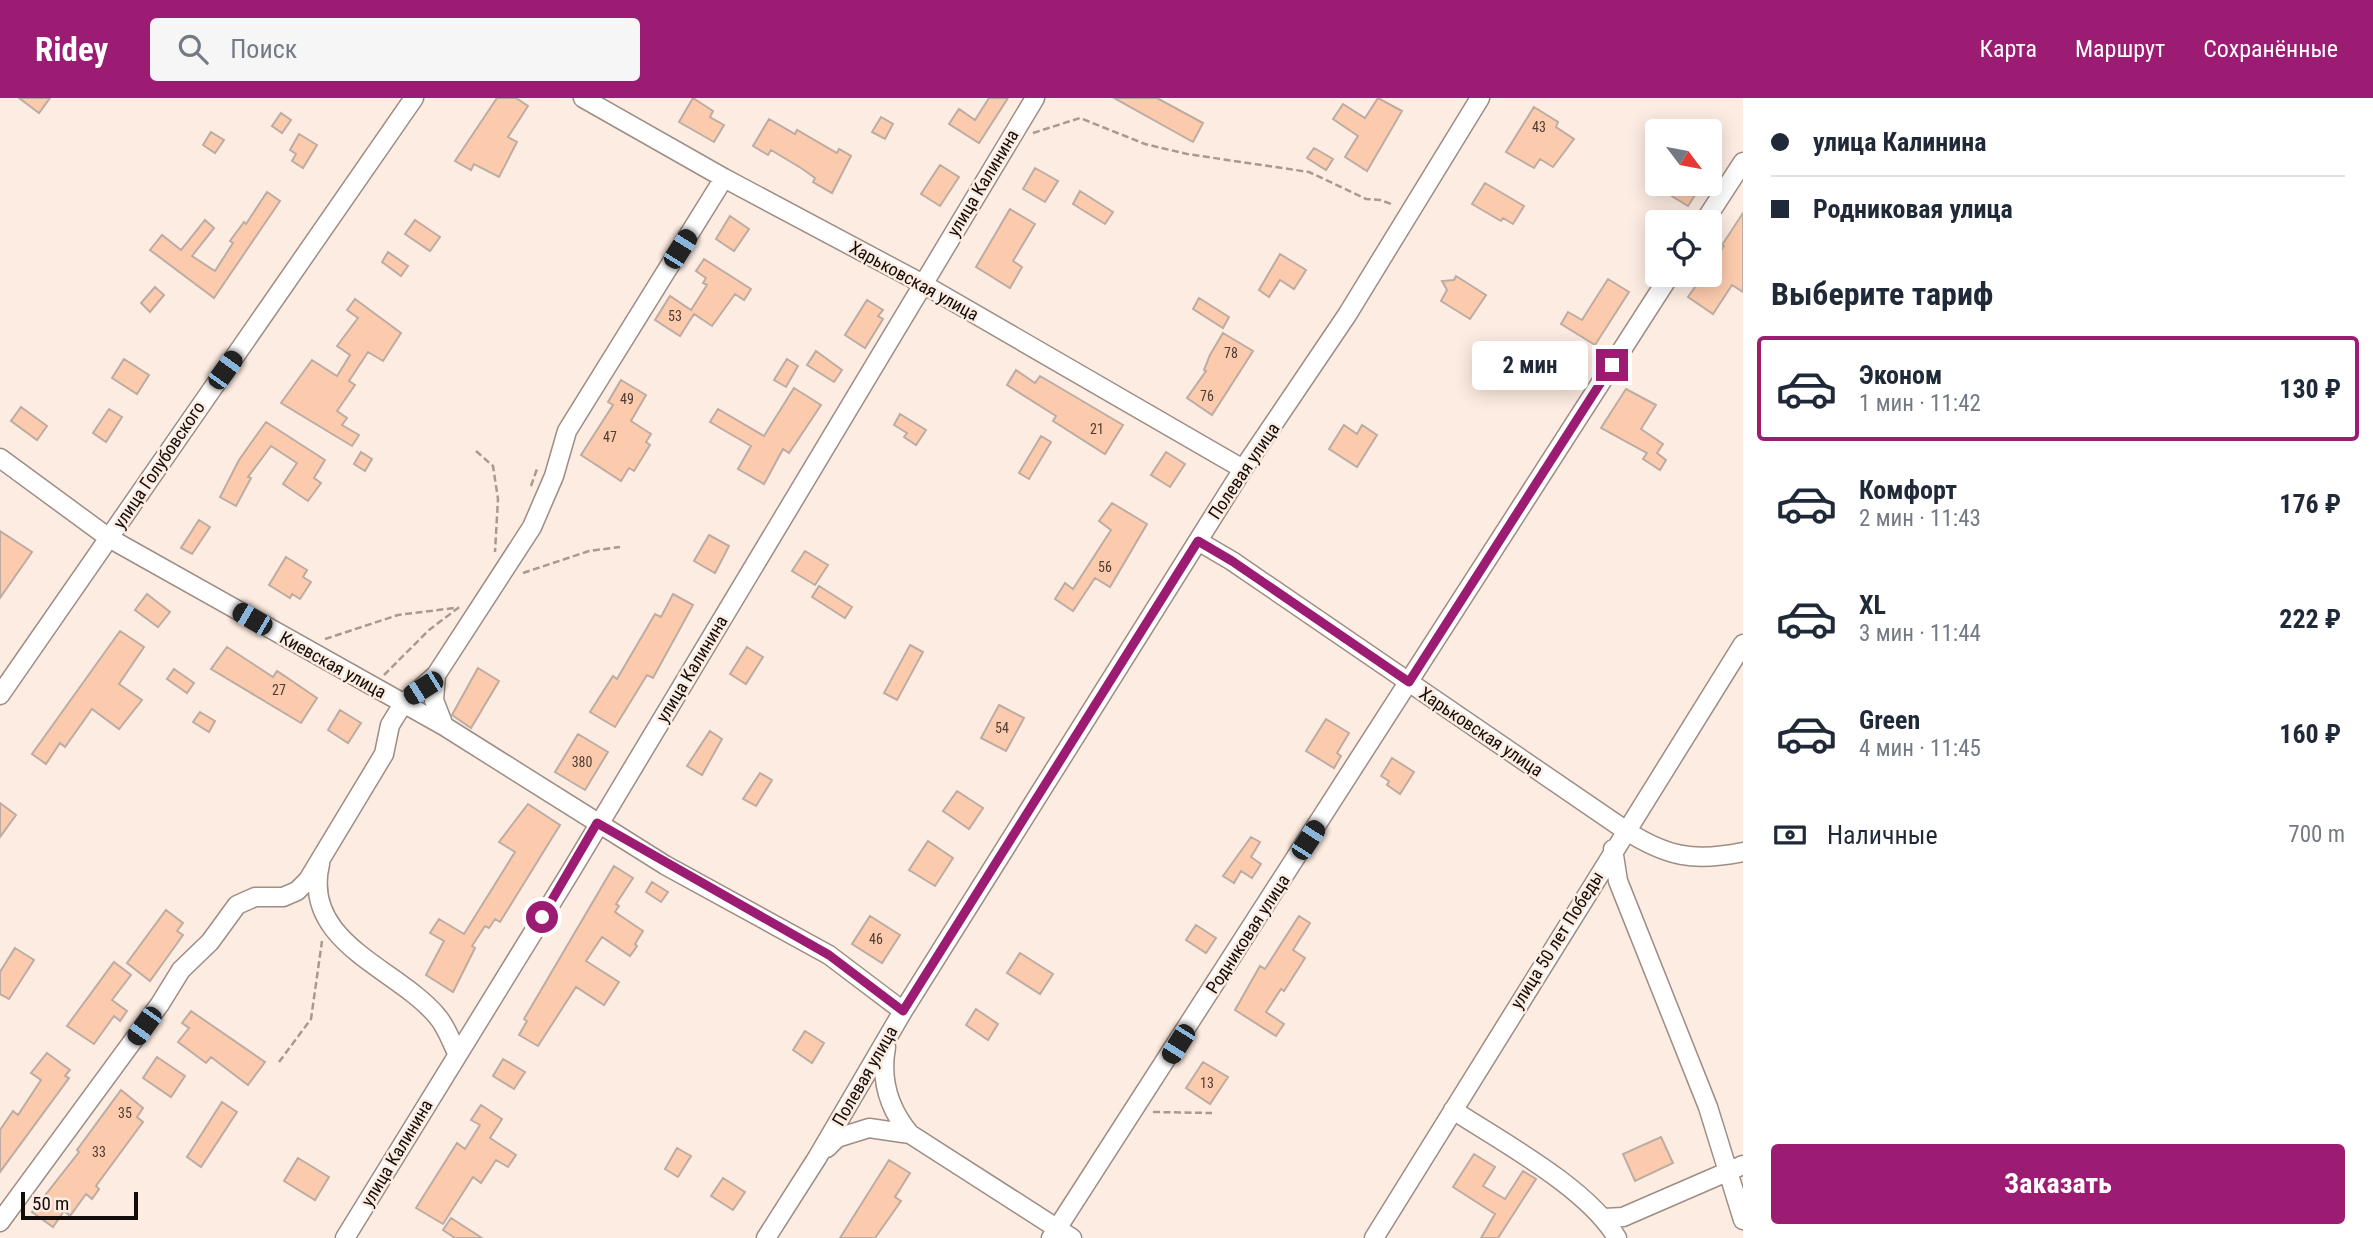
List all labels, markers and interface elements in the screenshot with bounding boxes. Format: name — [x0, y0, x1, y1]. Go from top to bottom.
search box — [150, 18, 640, 81]
text: Ridey — [35, 30, 108, 69]
icon: search — [174, 30, 212, 68]
text: Поиск — [230, 34, 297, 64]
text: Карта — [1980, 35, 2037, 63]
text: Маршрут — [2075, 35, 2165, 63]
text: Сохранённые — [2203, 35, 2338, 63]
house number: 43 — [1532, 119, 1546, 135]
north arrow — [1645, 119, 1722, 196]
map controls — [1645, 119, 1722, 287]
street label: улица Калинина — [942, 126, 1023, 240]
text: улица Калинина — [1813, 127, 1987, 157]
text: Родниковая улица — [1813, 194, 2013, 224]
button: locate — [1645, 210, 1722, 287]
car — [660, 226, 701, 272]
street label: Харьковская улица — [846, 236, 983, 325]
text: Выберите тариф — [1771, 275, 1993, 313]
house number: 53 — [668, 308, 682, 324]
callout: 2 мин — [1472, 341, 1588, 390]
house number: 78 — [1224, 345, 1238, 361]
car — [205, 347, 246, 393]
route end — [1596, 349, 1628, 381]
text: 2 мин — [1502, 352, 1558, 379]
icon: car — [1775, 357, 1838, 420]
text: Эконом — [1859, 360, 1942, 390]
text: 130 ₽ — [2279, 374, 2341, 404]
house number: 76 — [1200, 388, 1214, 404]
text: 1 мин · 11:42 — [1859, 390, 1981, 417]
house number: 49 — [620, 391, 634, 407]
street label: улица Голубовского — [108, 397, 209, 532]
street label: Полевая улица — [1204, 419, 1284, 523]
house number: 21 — [1090, 421, 1104, 437]
house number: 47 — [603, 429, 617, 445]
icon: car — [1775, 472, 1838, 535]
text: Комфорт — [1859, 475, 1957, 505]
text: 176 ₽ — [2279, 489, 2341, 519]
text: 2 мин · 11:43 — [1859, 505, 1981, 532]
house number: 56 — [1098, 559, 1112, 575]
icon: car — [1775, 587, 1838, 650]
text: XL — [1859, 590, 1886, 620]
car — [229, 599, 276, 639]
text: 222 ₽ — [2279, 604, 2341, 634]
street label: улица Калинина — [651, 612, 732, 726]
text: 3 мин · 11:44 — [1859, 620, 1981, 647]
street label: Киевская улица — [276, 627, 390, 702]
car — [400, 668, 447, 708]
house number: 27 — [272, 682, 286, 698]
street label: Харьковская улица — [1415, 682, 1547, 781]
icon: car — [1775, 702, 1838, 765]
text: Green — [1859, 705, 1920, 735]
text: 160 ₽ — [2279, 719, 2341, 749]
house number: 54 — [995, 720, 1009, 736]
text: 4 мин · 11:45 — [1859, 735, 1981, 762]
house number: 380 — [572, 754, 592, 770]
icon: cash — [1771, 816, 1809, 854]
car — [1288, 817, 1329, 863]
text: Наличные — [1827, 820, 1938, 850]
text: 700 m — [2288, 821, 2345, 848]
street label: улица 50 лет Победы — [1506, 867, 1607, 1012]
street label: Родниковая улица — [1201, 870, 1294, 997]
route start — [526, 901, 558, 933]
house number: 46 — [869, 931, 883, 947]
car — [124, 1003, 165, 1049]
car — [1158, 1021, 1199, 1067]
street label: Полевая улица — [828, 1022, 902, 1129]
house number: 13 — [1200, 1075, 1214, 1091]
street label: улица Калинина — [356, 1096, 437, 1210]
house number: 35 — [118, 1105, 132, 1121]
house number: 33 — [92, 1144, 106, 1160]
button: Заказать — [1771, 1144, 2345, 1224]
scale bar — [21, 1189, 138, 1221]
text: 50 m — [32, 1192, 69, 1215]

